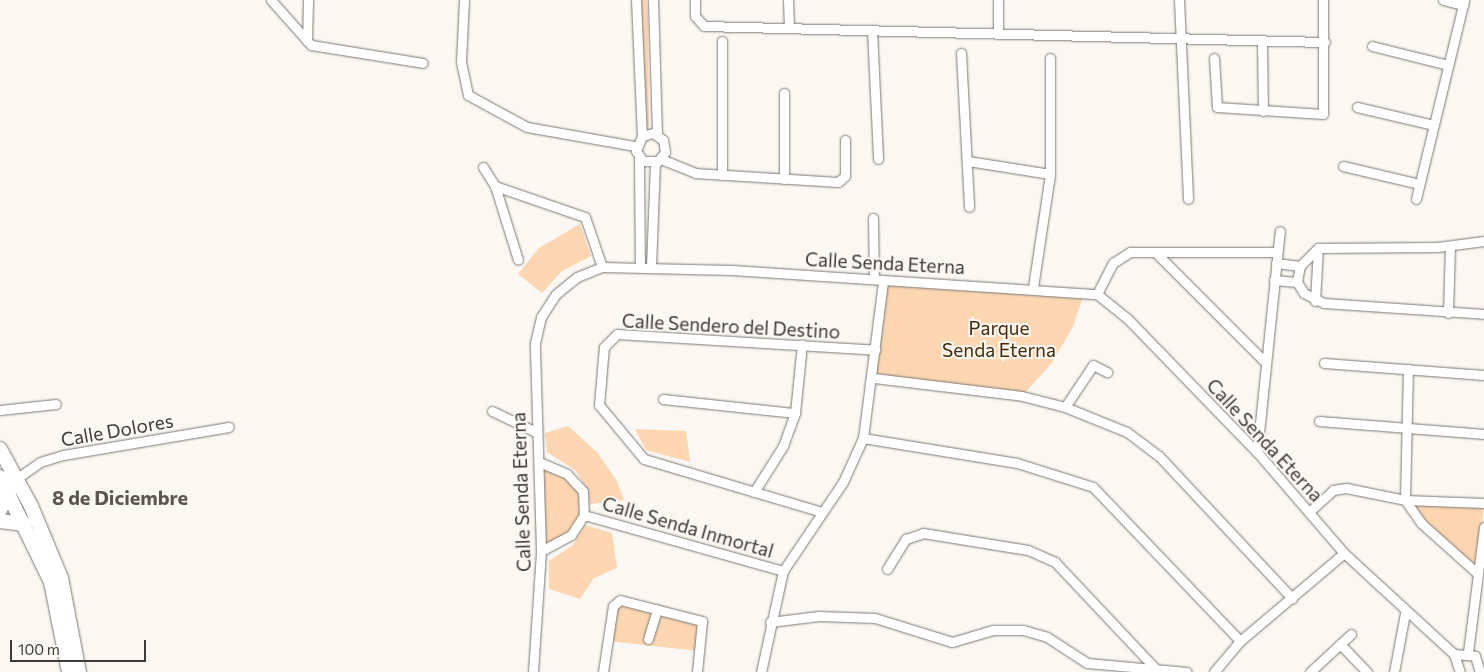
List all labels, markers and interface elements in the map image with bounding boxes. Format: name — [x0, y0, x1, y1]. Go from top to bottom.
street label: Calle Senda Eterna — [804, 247, 966, 279]
street label: Calle Sendero del Destino — [621, 309, 841, 343]
park label: Parque Senda Eterna — [942, 317, 1056, 361]
street label: Calle Senda Eterna — [1202, 374, 1328, 506]
street label: Calle Dolores — [59, 409, 175, 451]
street label: Calle Senda Eterna — [507, 412, 535, 572]
district label: 8 de Diciembre — [52, 485, 188, 509]
street label: Calle Senda Inmortal — [600, 492, 776, 562]
scale bar — [12, 630, 149, 662]
text: 100 m — [18, 640, 60, 658]

